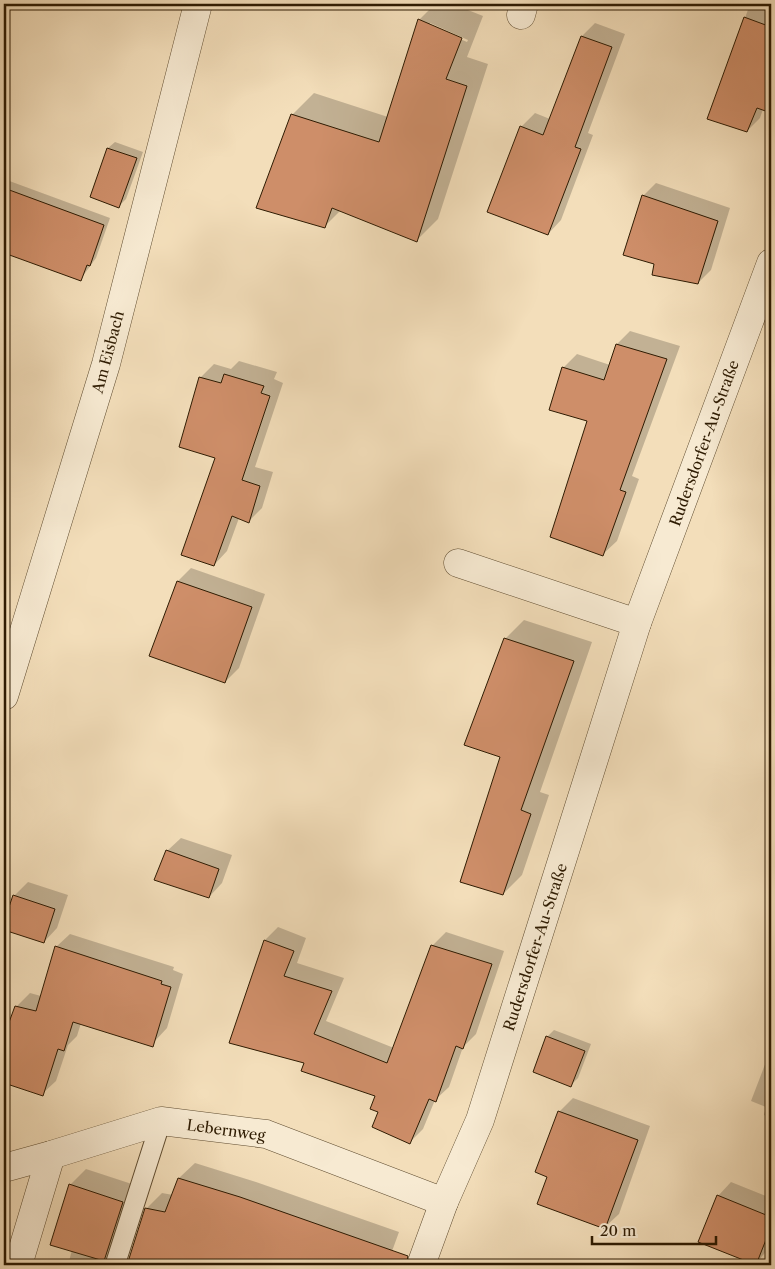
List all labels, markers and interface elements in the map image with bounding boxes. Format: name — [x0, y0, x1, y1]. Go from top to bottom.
street label: Am Eisbach — [88, 308, 128, 396]
street label: Rudersdorfer-Au-Straße — [665, 357, 743, 529]
street label: Rudersdorfer-Au-Straße — [499, 861, 571, 1033]
street label: Lebernweg — [185, 1115, 267, 1145]
scale bar — [592, 1214, 716, 1246]
text: 20 m — [600, 1221, 636, 1240]

